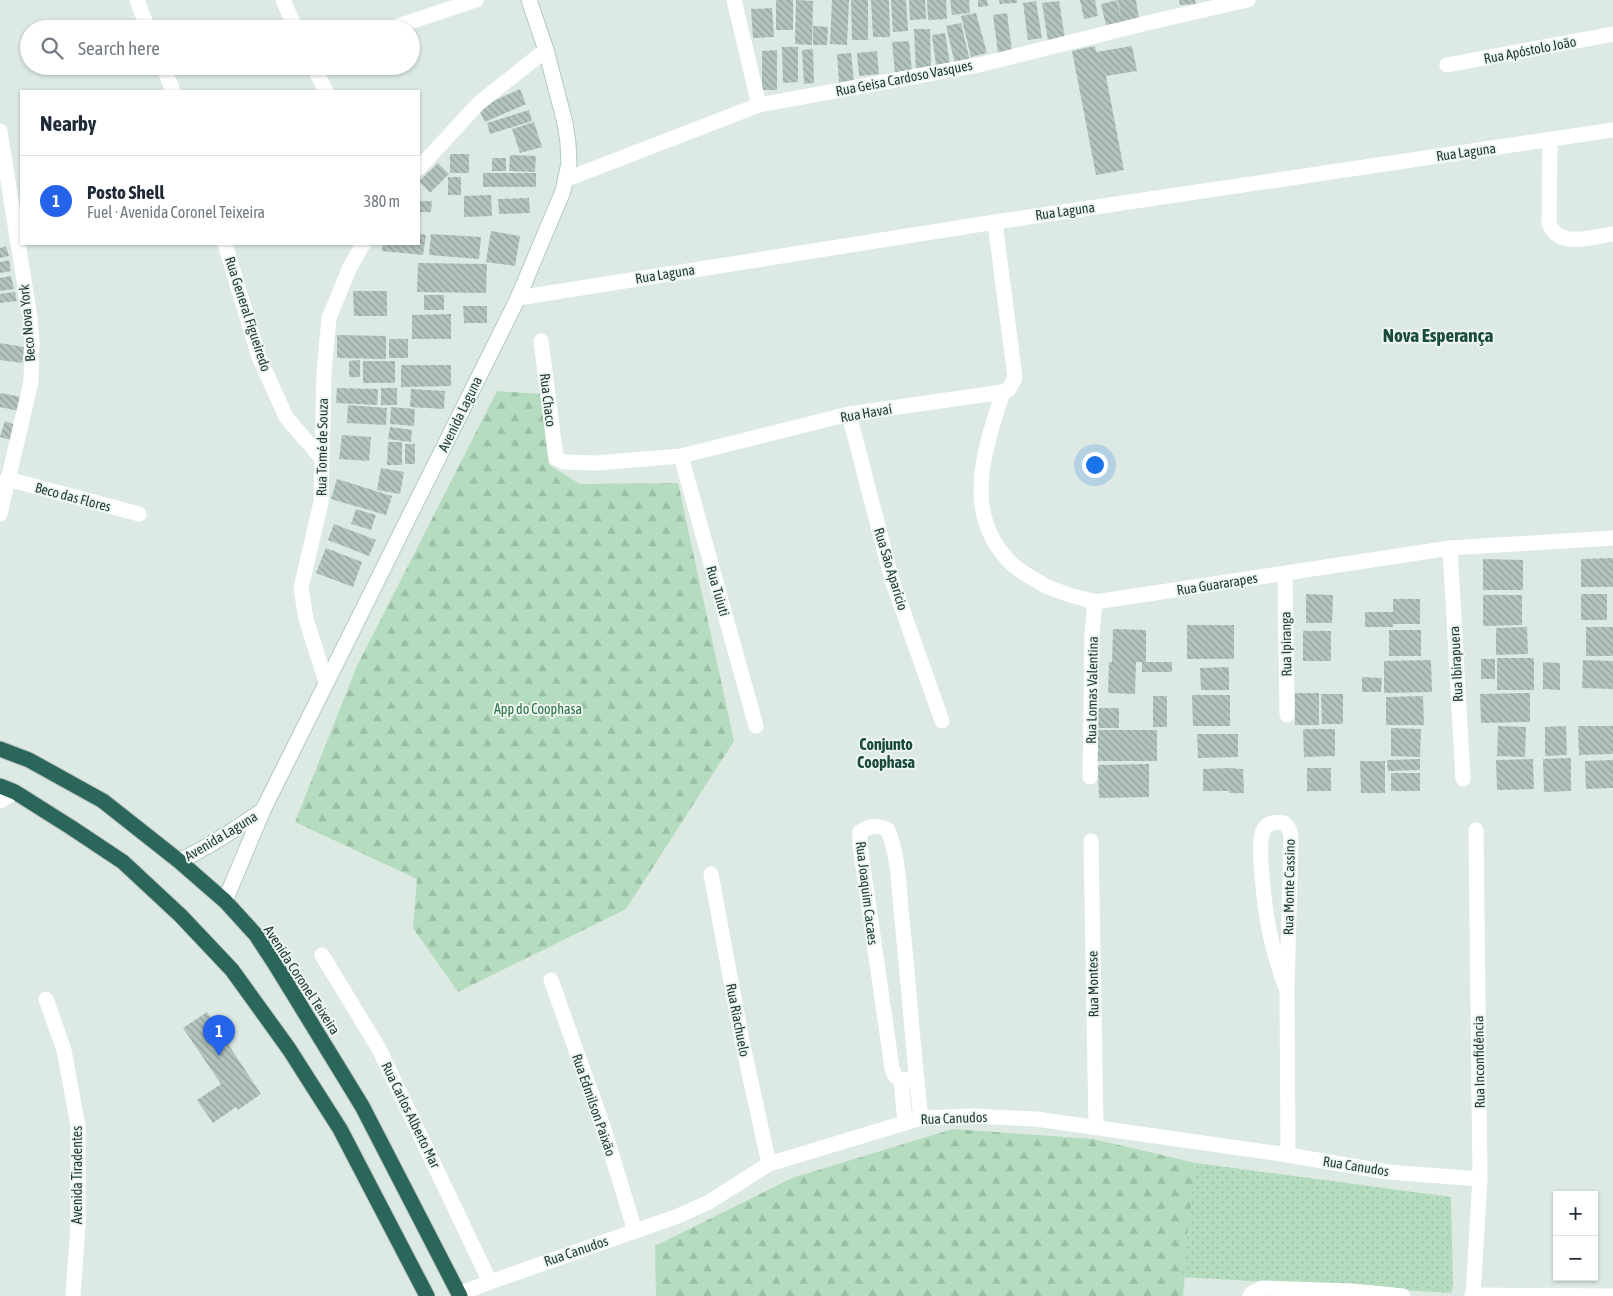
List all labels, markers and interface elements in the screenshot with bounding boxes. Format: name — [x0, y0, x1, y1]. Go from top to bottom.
search box — [20, 20, 420, 75]
street label: Rua Apóstolo João — [1482, 33, 1578, 67]
icon: search — [38, 34, 66, 62]
text: Search here — [78, 37, 160, 59]
street label: Rua Geisa Cardoso Vasques — [834, 57, 974, 99]
text: Nearby — [40, 111, 96, 135]
street label: Rua Laguna — [1435, 140, 1497, 164]
text: Posto Shell — [87, 181, 164, 203]
text: 1 — [52, 192, 60, 210]
text: 380 m — [364, 192, 400, 210]
street label: Rua Laguna — [1034, 199, 1096, 223]
text: Fuel · Avenida Coronel Teixeira — [87, 203, 265, 221]
street label: Rua General Figueiredo — [222, 254, 274, 374]
street label: Rua Laguna — [634, 261, 696, 287]
street label: Beco Nova York — [16, 284, 38, 362]
district label: Nova Esperança — [1383, 324, 1493, 346]
street label: Rua Chaco — [537, 372, 559, 428]
street label: Avenida Laguna — [435, 374, 485, 454]
street label: Rua Tomé de Souza — [313, 398, 331, 496]
street label: Rua Havaí — [839, 401, 893, 425]
your location — [1082, 452, 1108, 478]
street label: Beco das Flores — [33, 479, 113, 515]
street label: Rua São Aparício — [871, 526, 911, 612]
street label: Rua Tuiuti — [703, 564, 733, 618]
street label: Rua Guararapes — [1175, 570, 1259, 598]
street label: Rua Ipiranga — [1277, 611, 1295, 677]
street label: Rua Ibirapuera — [1446, 626, 1466, 702]
street label: Rua Lomas Valentina — [1083, 636, 1101, 744]
park label: App do Coophasa — [494, 701, 582, 717]
district label: Conjunto Coophasa — [857, 735, 915, 771]
street label: Avenida Laguna — [182, 808, 260, 864]
street label: Rua Monte Cassino — [1280, 839, 1298, 935]
street label: Rua Joaquim Cacaes — [853, 840, 881, 946]
street label: Avenida Coronel Teixeira — [261, 923, 343, 1037]
street label: Rua Montese — [1084, 951, 1102, 1017]
street label: Rua Riachuelo — [723, 982, 753, 1058]
pin: 1 — [203, 1015, 235, 1056]
street label: Rua Inconfidência — [1470, 1015, 1488, 1109]
street label: Rua Edmilson Paixão — [569, 1052, 619, 1158]
street label: Rua Carlos Alberto Mar — [378, 1059, 444, 1171]
street label: Rua Canudos — [920, 1109, 988, 1127]
street label: Avenida Tiradentes — [69, 1126, 85, 1224]
street label: Rua Canudos — [1322, 1153, 1390, 1179]
map controls — [1553, 1191, 1598, 1281]
button: + — [1553, 1191, 1598, 1236]
street label: Rua Canudos — [542, 1233, 610, 1269]
button: − — [1553, 1236, 1598, 1281]

